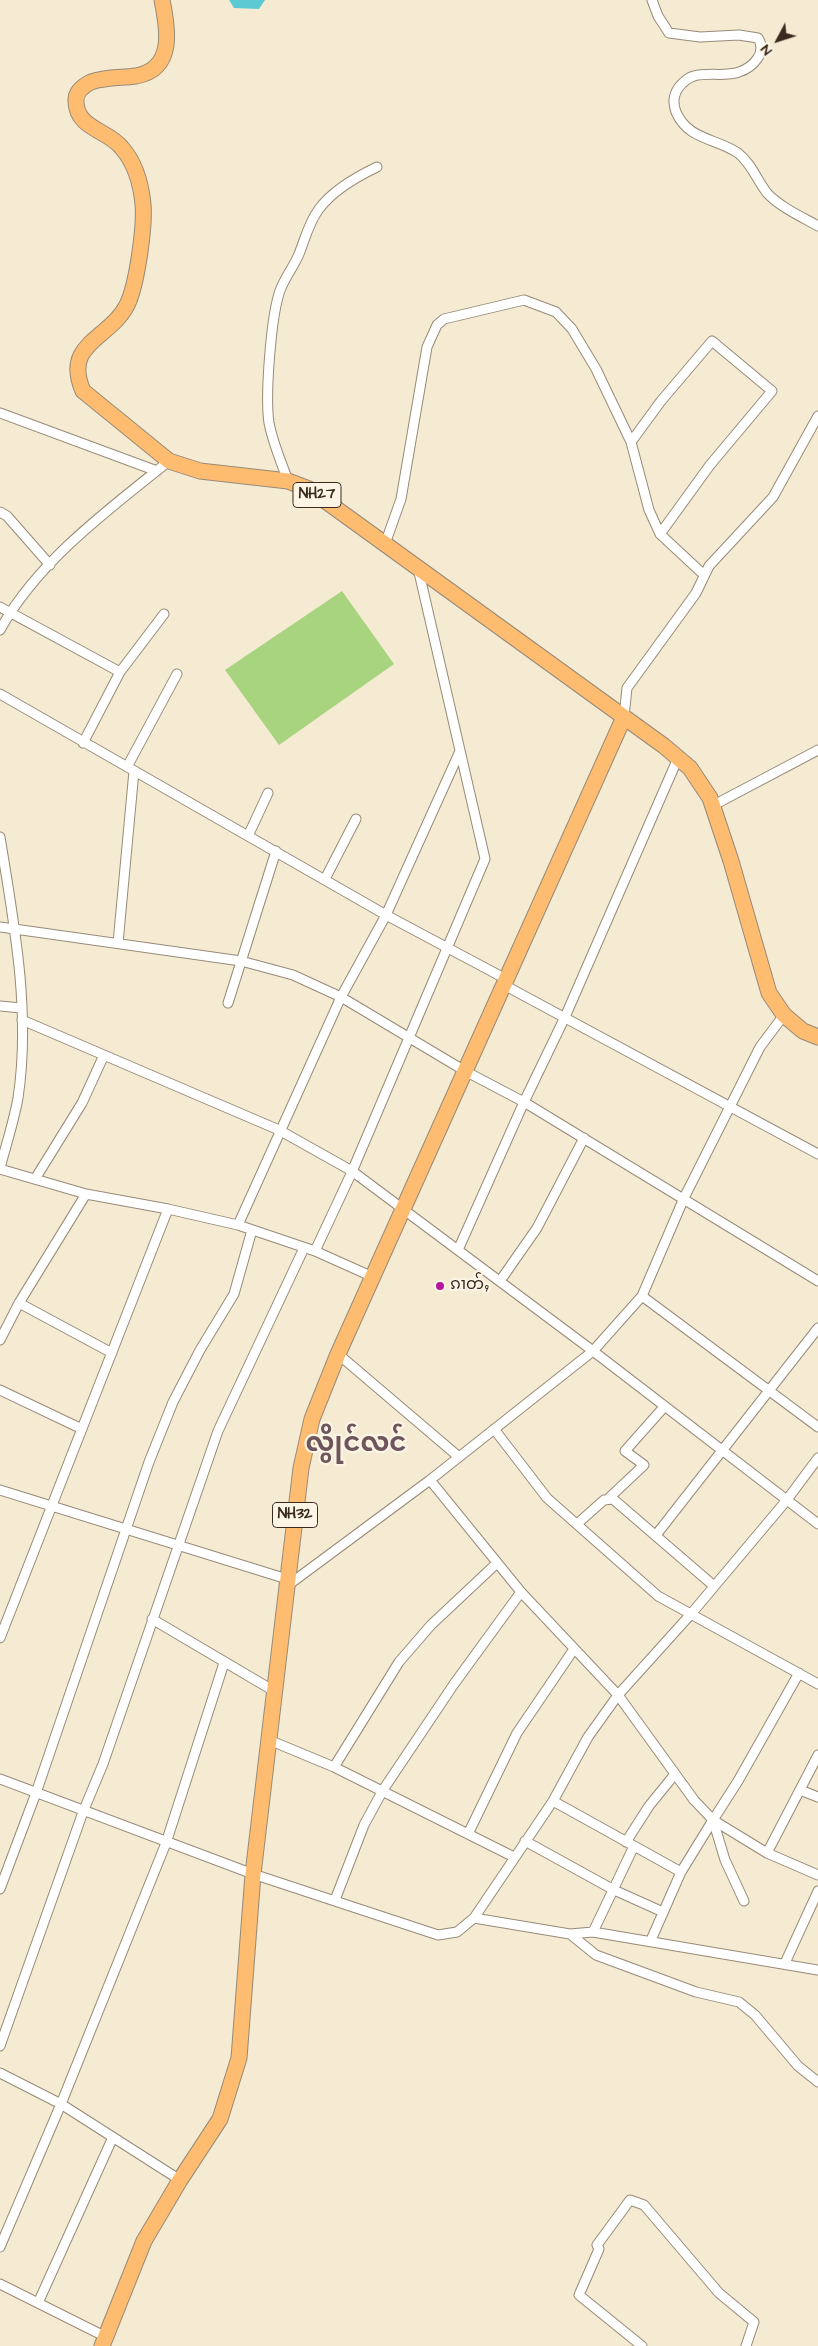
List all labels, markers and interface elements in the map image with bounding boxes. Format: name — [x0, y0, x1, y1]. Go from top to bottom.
north arrow — [753, 15, 803, 65]
text: N — [756, 40, 777, 59]
road number: NH27 — [293, 482, 341, 508]
place label: ၵၢတ်ႇ — [450, 1276, 490, 1296]
marker: ၵၢတ်ႇ — [434, 1280, 446, 1292]
district label: လွိုင်လင် — [306, 1430, 406, 1462]
road number: NH32 — [272, 1502, 318, 1528]

